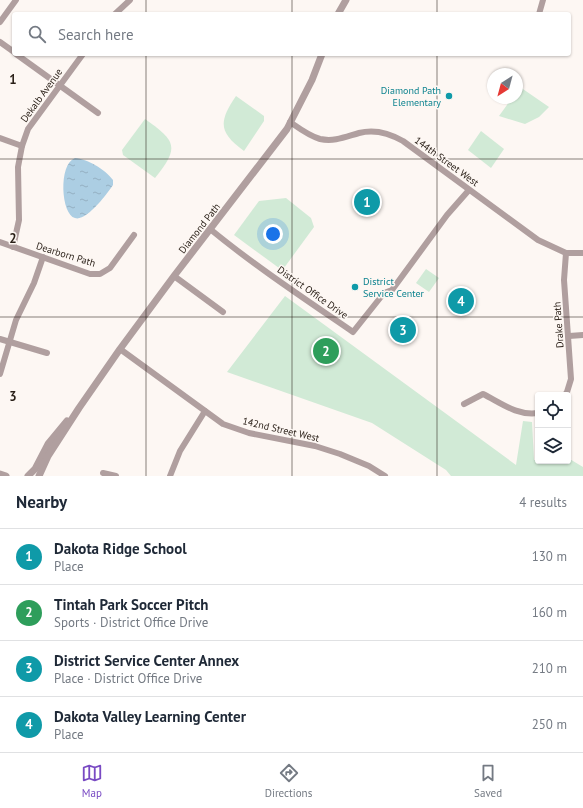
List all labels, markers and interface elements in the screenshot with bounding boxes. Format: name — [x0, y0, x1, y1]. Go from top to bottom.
search box — [12, 12, 571, 56]
icon: search — [26, 23, 48, 45]
text: Search here — [58, 25, 134, 44]
street label: Dekalb Avenue — [18, 66, 65, 125]
north arrow — [487, 68, 523, 104]
text: 1 — [9, 71, 17, 88]
place label: Diamond Path Elementary — [381, 84, 441, 109]
marker: Diamond Path Elementary — [444, 91, 454, 101]
street label: 144th Street West — [412, 134, 482, 189]
pin: 1 — [354, 187, 380, 217]
street label: Diamond Path — [176, 201, 223, 256]
your location — [263, 224, 283, 244]
text: 2 — [9, 230, 17, 247]
street label: Dearborn Path — [35, 239, 97, 270]
street label: District Office Drive — [275, 263, 351, 322]
place label: District Service Center — [363, 275, 425, 300]
marker: District Service Center — [350, 282, 360, 292]
pin: 4 — [448, 286, 474, 316]
street label: Drake Path — [550, 301, 567, 349]
pin: 3 — [390, 315, 416, 345]
pin: 2 — [313, 336, 339, 366]
text: 3 — [9, 388, 17, 405]
map controls — [535, 392, 571, 464]
button: locate — [535, 392, 571, 428]
street label: 142nd Street West — [241, 414, 321, 445]
button: layers — [535, 428, 571, 464]
text: Nearby — [16, 491, 67, 513]
text: 4 results — [519, 494, 567, 511]
text: Dakota Ridge School — [54, 539, 187, 558]
text: 1 — [25, 548, 33, 565]
text: 130 m — [532, 548, 567, 565]
text: Place — [54, 558, 84, 575]
text: Tintah Park Soccer Pitch — [54, 595, 209, 614]
text: 2 — [25, 604, 33, 621]
text: 160 m — [532, 604, 567, 621]
text: Sports · District Office Drive — [54, 614, 208, 631]
text: District Service Center Annex — [54, 651, 239, 670]
text: 3 — [25, 660, 33, 677]
text: 210 m — [532, 660, 567, 677]
text: Place · District Office Drive — [54, 670, 202, 687]
text: Dakota Valley Learning Center — [54, 707, 246, 726]
text: 4 — [25, 716, 33, 733]
text: 250 m — [532, 716, 567, 733]
text: Place — [54, 726, 84, 743]
tab: Map — [81, 762, 103, 800]
tab: Directions — [265, 762, 312, 800]
tab: Saved — [474, 762, 502, 800]

